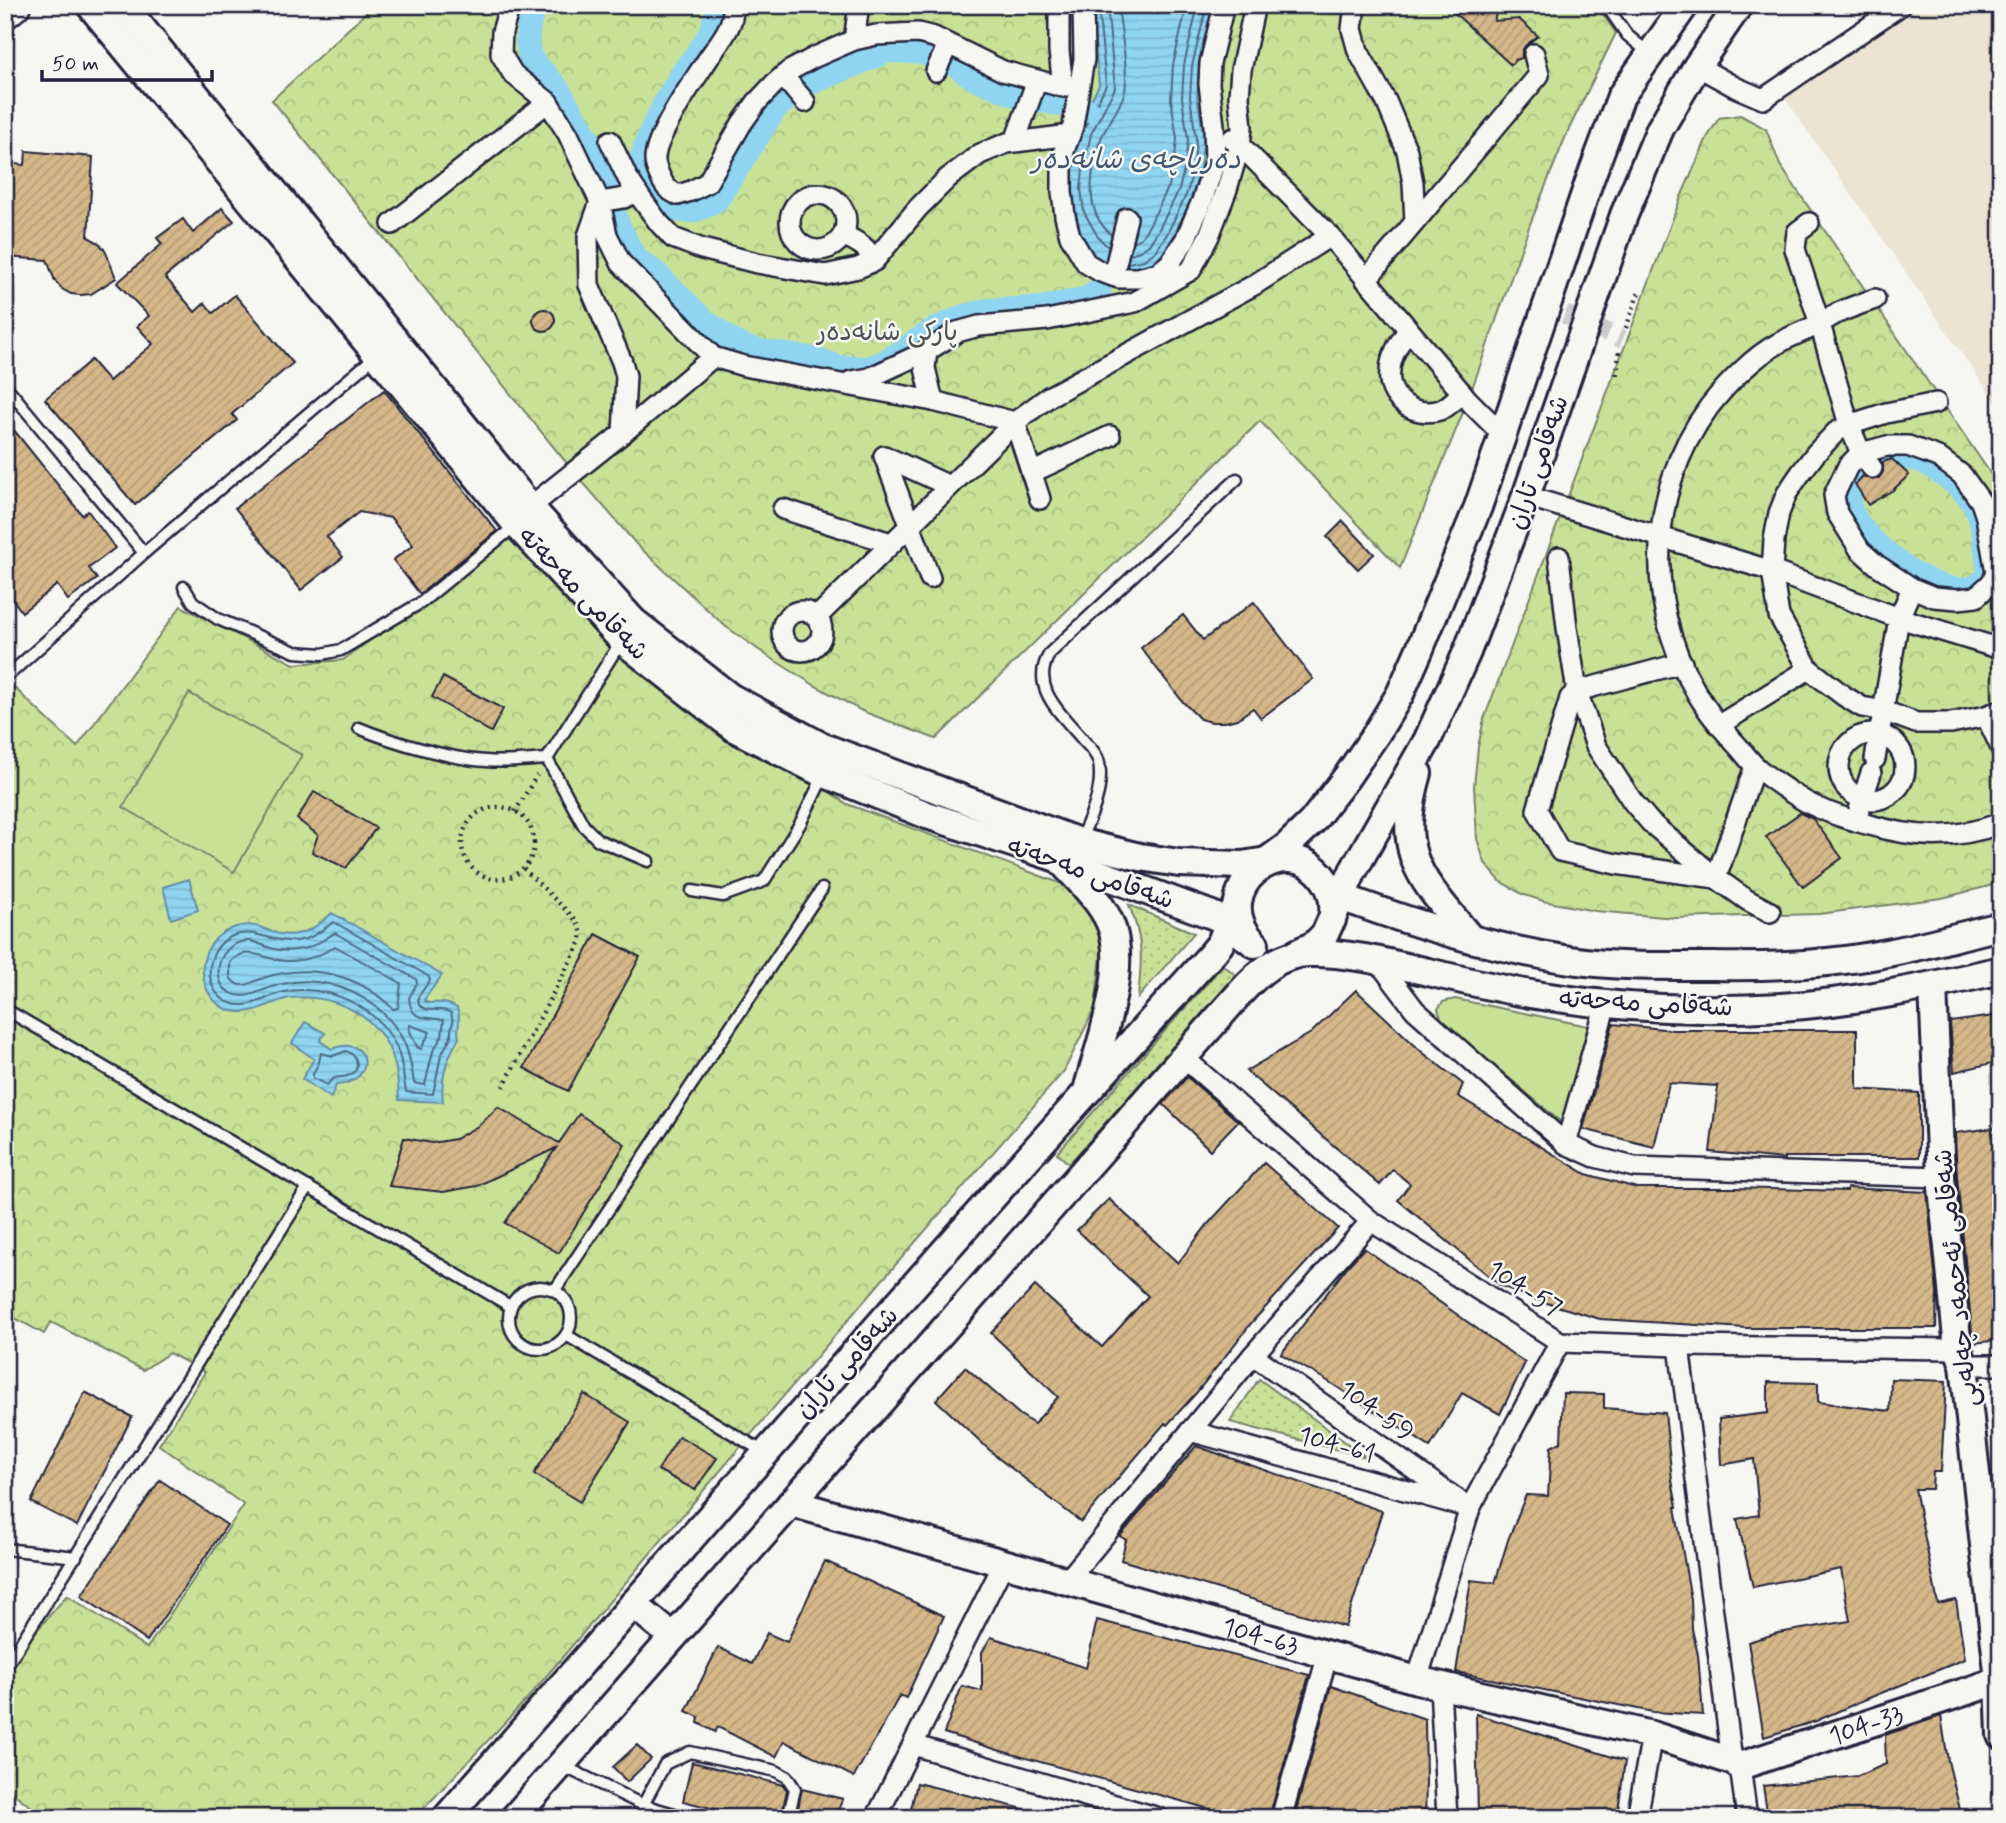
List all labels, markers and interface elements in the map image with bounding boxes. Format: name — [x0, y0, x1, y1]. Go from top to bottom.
scale bar — [42, 38, 212, 82]
text: 50 m — [52, 50, 99, 78]
water label: دەریاچەی شانەدەر — [1029, 142, 1241, 179]
park label: پارکی شانەدەر — [815, 316, 958, 350]
street label: شەقامی تاران — [1500, 391, 1578, 534]
street label: شەقامی مەحەتە — [510, 520, 655, 669]
street label: شەقامی مەحەتە — [1003, 829, 1178, 918]
street label: شەقامی مەحەتە — [1558, 982, 1734, 1026]
street label: شەقامی ئەحمەد چەلەبی — [1927, 1147, 1987, 1408]
street label: 104-57 — [1480, 1254, 1568, 1326]
street label: شەقامی تاران — [788, 1300, 907, 1427]
street label: 104-59 — [1331, 1373, 1420, 1450]
street label: 104-61 — [1294, 1419, 1379, 1472]
street label: 104-63 — [1218, 1611, 1302, 1665]
street label: 104-33 — [1825, 1698, 1908, 1754]

